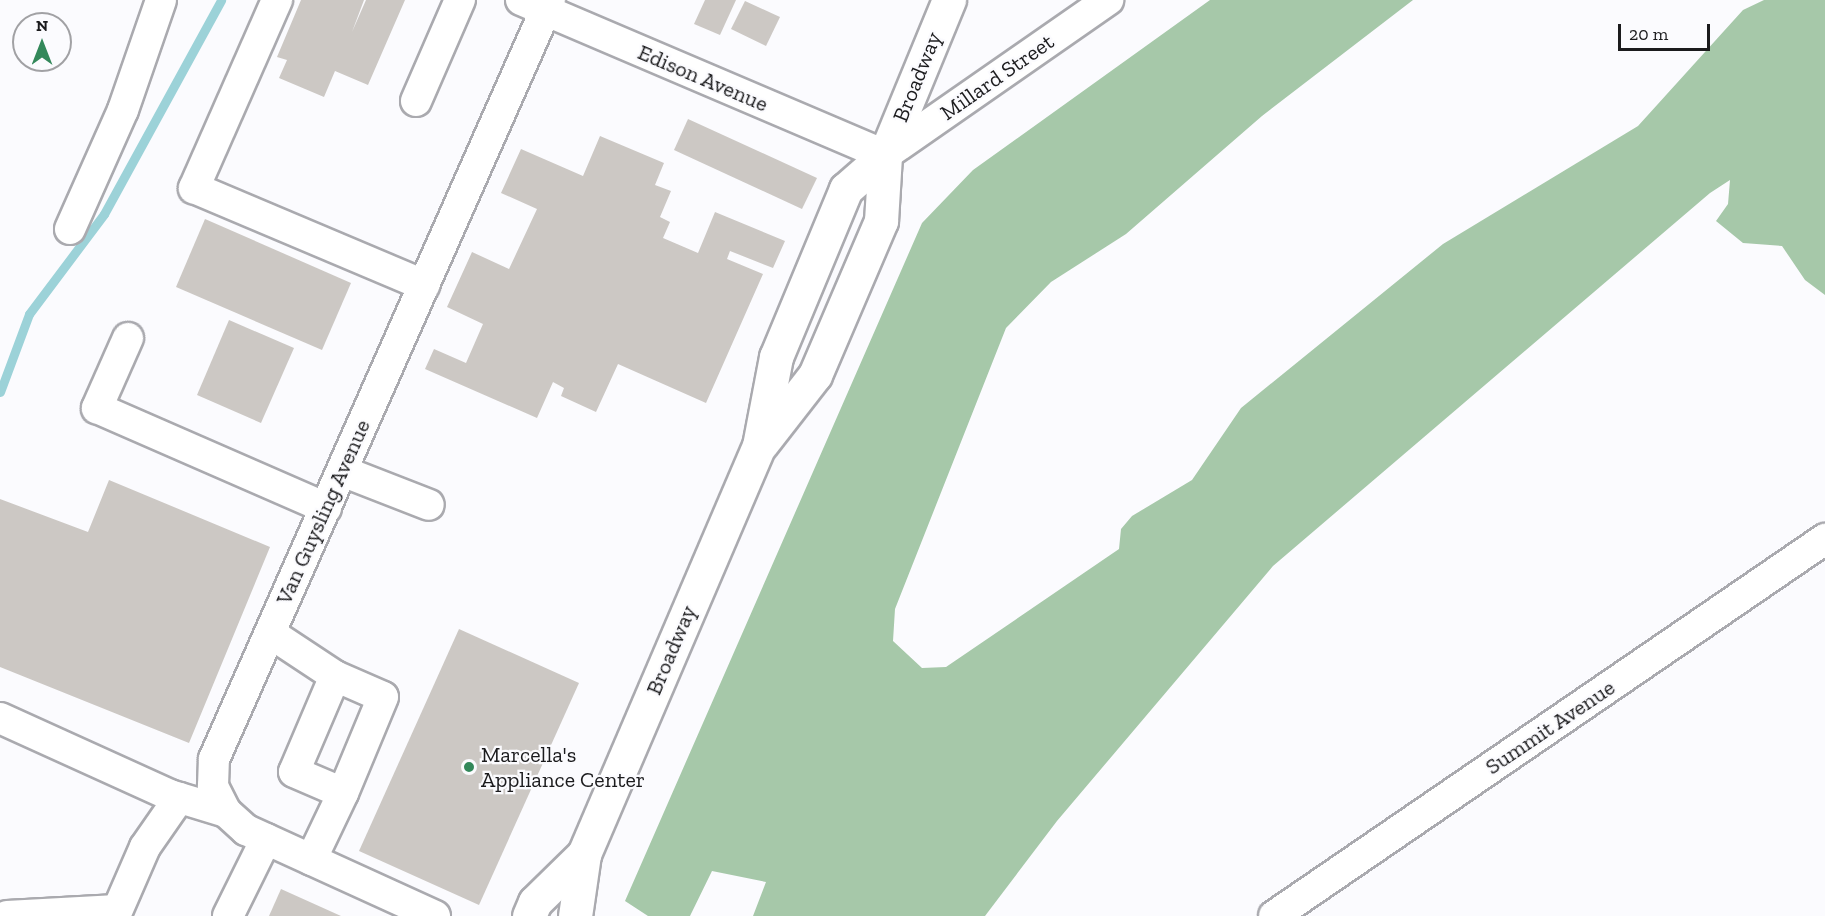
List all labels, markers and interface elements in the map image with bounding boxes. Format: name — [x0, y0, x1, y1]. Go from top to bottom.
north arrow — [12, 12, 72, 72]
scale bar — [1621, 12, 1712, 50]
text: N — [36, 16, 48, 35]
text: 20 m — [1629, 23, 1668, 45]
street label: Broadway — [887, 28, 947, 126]
street label: Millard Street — [935, 28, 1059, 126]
street label: Edison Avenue — [634, 39, 772, 117]
street label: Van Guysling Avenue — [270, 415, 376, 609]
street label: Broadway — [640, 601, 702, 699]
street label: Summit Avenue — [1480, 674, 1620, 780]
place label: Marcella's Appliance Center — [481, 741, 645, 792]
marker: Marcella's Appliance Center — [462, 760, 476, 774]

